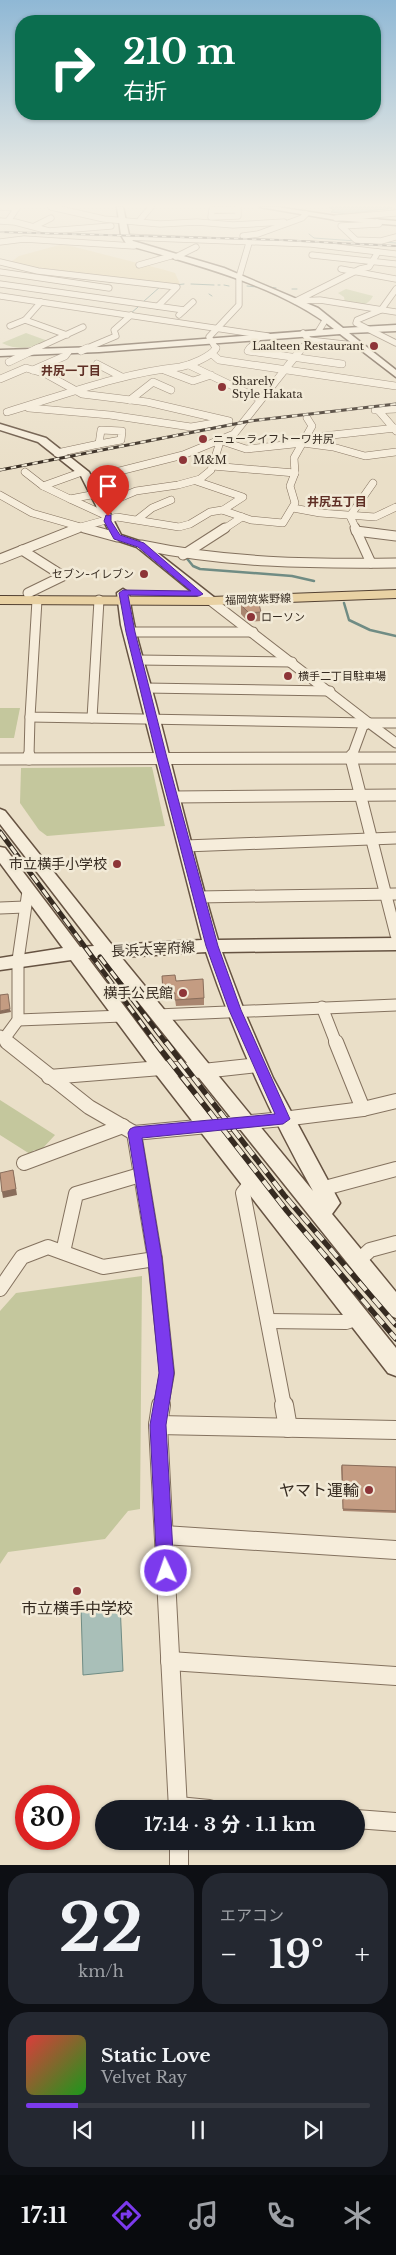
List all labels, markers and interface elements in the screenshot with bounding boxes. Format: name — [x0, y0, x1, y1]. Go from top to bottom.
text: 210 m — [123, 30, 236, 73]
icon: right — [40, 35, 105, 100]
text: 右折 — [123, 78, 167, 105]
place label: Laalteen Restaurant — [252, 339, 365, 353]
marker: Laalteen Restaurant — [368, 340, 380, 352]
district label: 井尻一丁目 — [41, 363, 101, 378]
place label: Sharely Style Hakata — [232, 374, 303, 401]
marker: Sharely Style Hakata — [216, 381, 228, 393]
place label: ニューライフトーワ井尻 — [213, 432, 334, 446]
marker: ニューライフトーワ井尻 — [197, 433, 209, 445]
place label: M&M — [193, 453, 227, 467]
marker: M&M — [177, 454, 189, 466]
pin — [87, 465, 129, 516]
icon: arrive — [94, 472, 122, 500]
district label: 井尻五丁目 — [307, 494, 367, 509]
place label: セブン-イレブン — [52, 567, 134, 581]
marker: セブン-イレブン — [138, 568, 150, 580]
street label: 福岡筑紫野線 — [225, 591, 291, 607]
place label: ローソン — [261, 610, 305, 624]
marker: ローソン — [245, 611, 257, 623]
place label: 横手二丁目駐車場 — [298, 669, 386, 683]
marker: 横手二丁目駐車場 — [282, 670, 294, 682]
place label: 市立横手小学校 — [9, 855, 107, 873]
marker: 市立横手小学校 — [111, 858, 123, 870]
street label: 長浜太宰府線 — [111, 938, 195, 960]
place label: 横手公民館 — [103, 984, 173, 1002]
marker: 横手公民館 — [177, 987, 189, 999]
place label: ヤマト運輸 — [279, 1480, 359, 1500]
marker: ヤマト運輸 — [363, 1484, 375, 1496]
position arrow — [139, 1544, 191, 1596]
marker: 市立横手中学校 — [71, 1585, 83, 1597]
place label: 市立横手中学校 — [21, 1598, 133, 1618]
speed limit sign: 30 — [15, 1785, 80, 1850]
text: 17:14 · 3 分 · 1.1 km — [144, 1813, 316, 1836]
text: 22 — [59, 1888, 143, 1969]
text: エアコン — [220, 1905, 284, 1925]
text: 19° — [269, 1931, 324, 1978]
text: − — [220, 1937, 238, 1972]
text: + — [355, 1937, 370, 1972]
text: km/h — [78, 1961, 124, 1981]
text: Static Love — [101, 2044, 211, 2067]
text: Velvet Ray — [101, 2067, 187, 2087]
icon: previous — [69, 2116, 97, 2144]
icon: pause — [184, 2116, 212, 2144]
icon: next — [299, 2116, 327, 2144]
icon: directions — [109, 2198, 144, 2233]
icon: music — [186, 2198, 221, 2233]
icon: phone — [263, 2198, 298, 2233]
icon: climate — [340, 2198, 375, 2233]
text: 17:11 — [21, 2202, 67, 2229]

